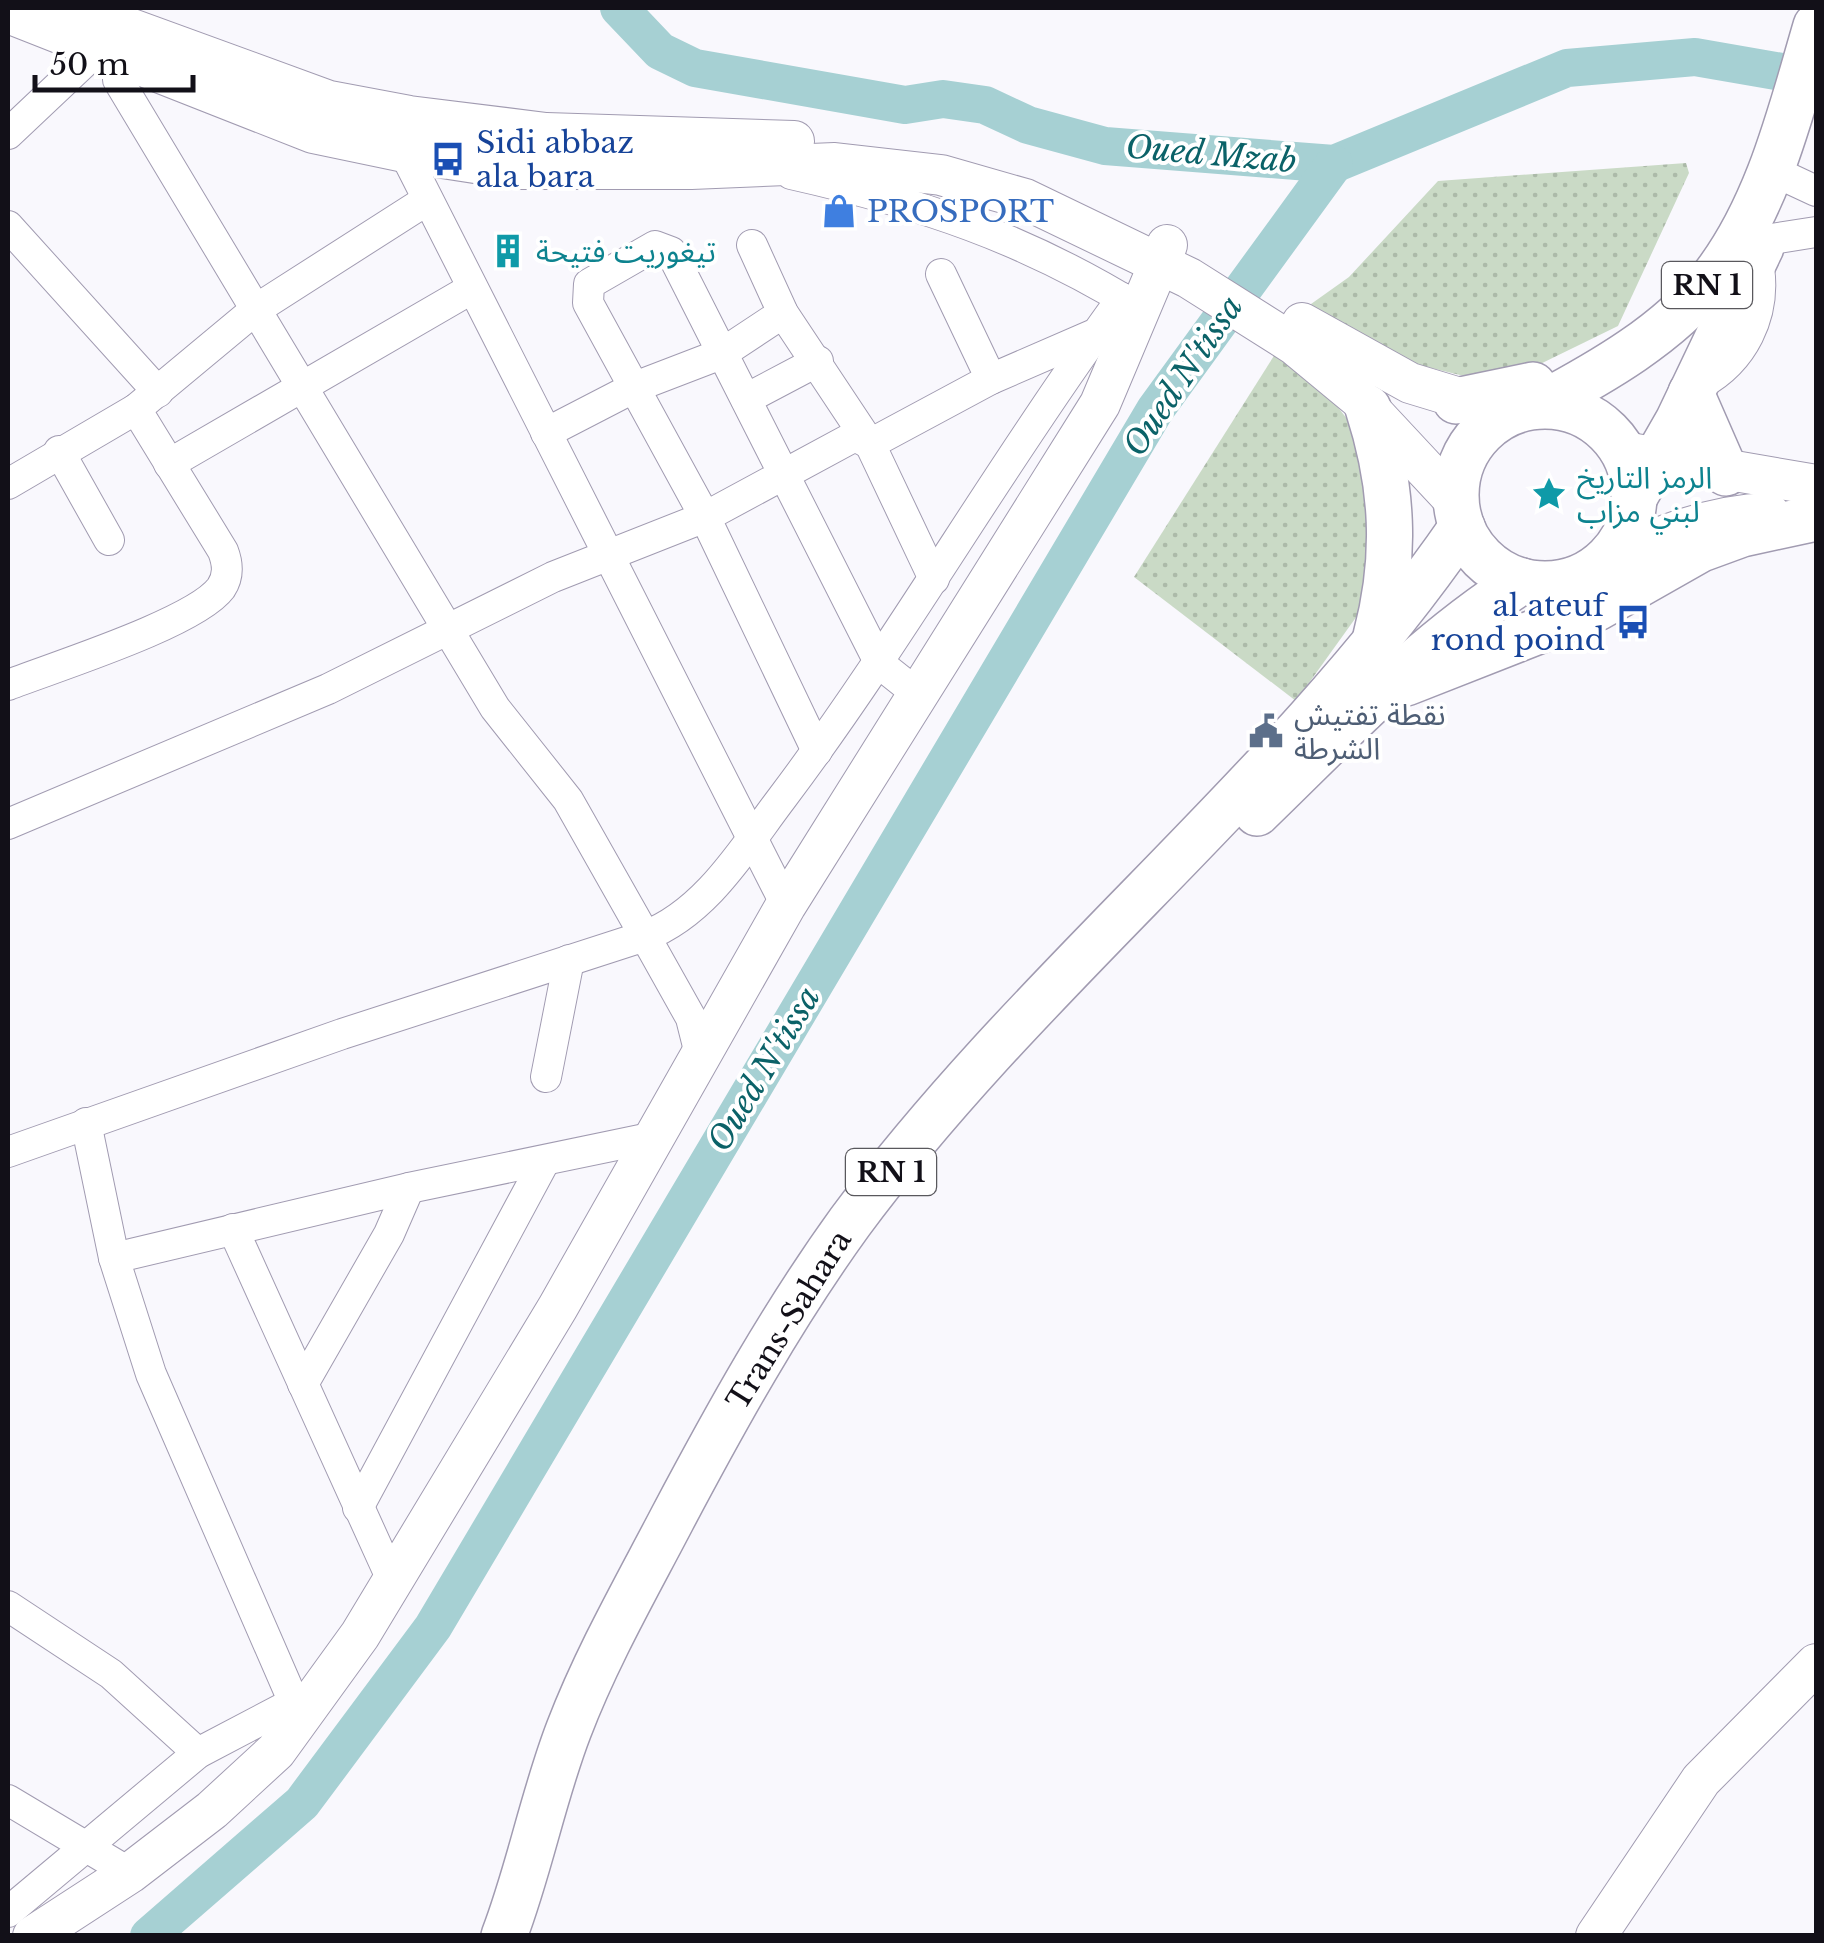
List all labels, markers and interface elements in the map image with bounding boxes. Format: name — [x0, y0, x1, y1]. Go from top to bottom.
scale bar — [35, 30, 192, 92]
text: 50 m — [50, 46, 129, 83]
place label: Sidi abbaz ala bara — [476, 124, 634, 195]
water label: Oued Mzab — [1124, 127, 1298, 181]
bus stop icon: Sidi abbaz ala bara — [429, 140, 467, 178]
shop icon: PROSPORT — [820, 192, 858, 230]
place label: PROSPORT — [867, 193, 1054, 230]
building icon: تيغوريت فتيحة — [489, 232, 527, 270]
place label: تيغوريت فتيحة — [536, 233, 716, 270]
road number: RN 1 — [1662, 262, 1752, 308]
water label: Oued N'tissa — [1115, 288, 1251, 464]
place label: الرمز التاريخ لبني مزاب — [1577, 459, 1712, 534]
place icon: الرمز التاريخ لبني مزاب — [1530, 475, 1568, 513]
place label: al ateuf rond poind — [1431, 587, 1609, 658]
bus stop icon: al ateuf rond poind — [1614, 603, 1652, 641]
place label: نقطة تفتيش الشرطة — [1294, 696, 1446, 767]
public building icon: نقطة تفتيش الشرطة — [1247, 712, 1285, 750]
water label: Oued N'tissa — [699, 979, 829, 1159]
road number: RN 1 — [846, 1149, 936, 1195]
street label: Trans-Sahara — [719, 1223, 859, 1417]

